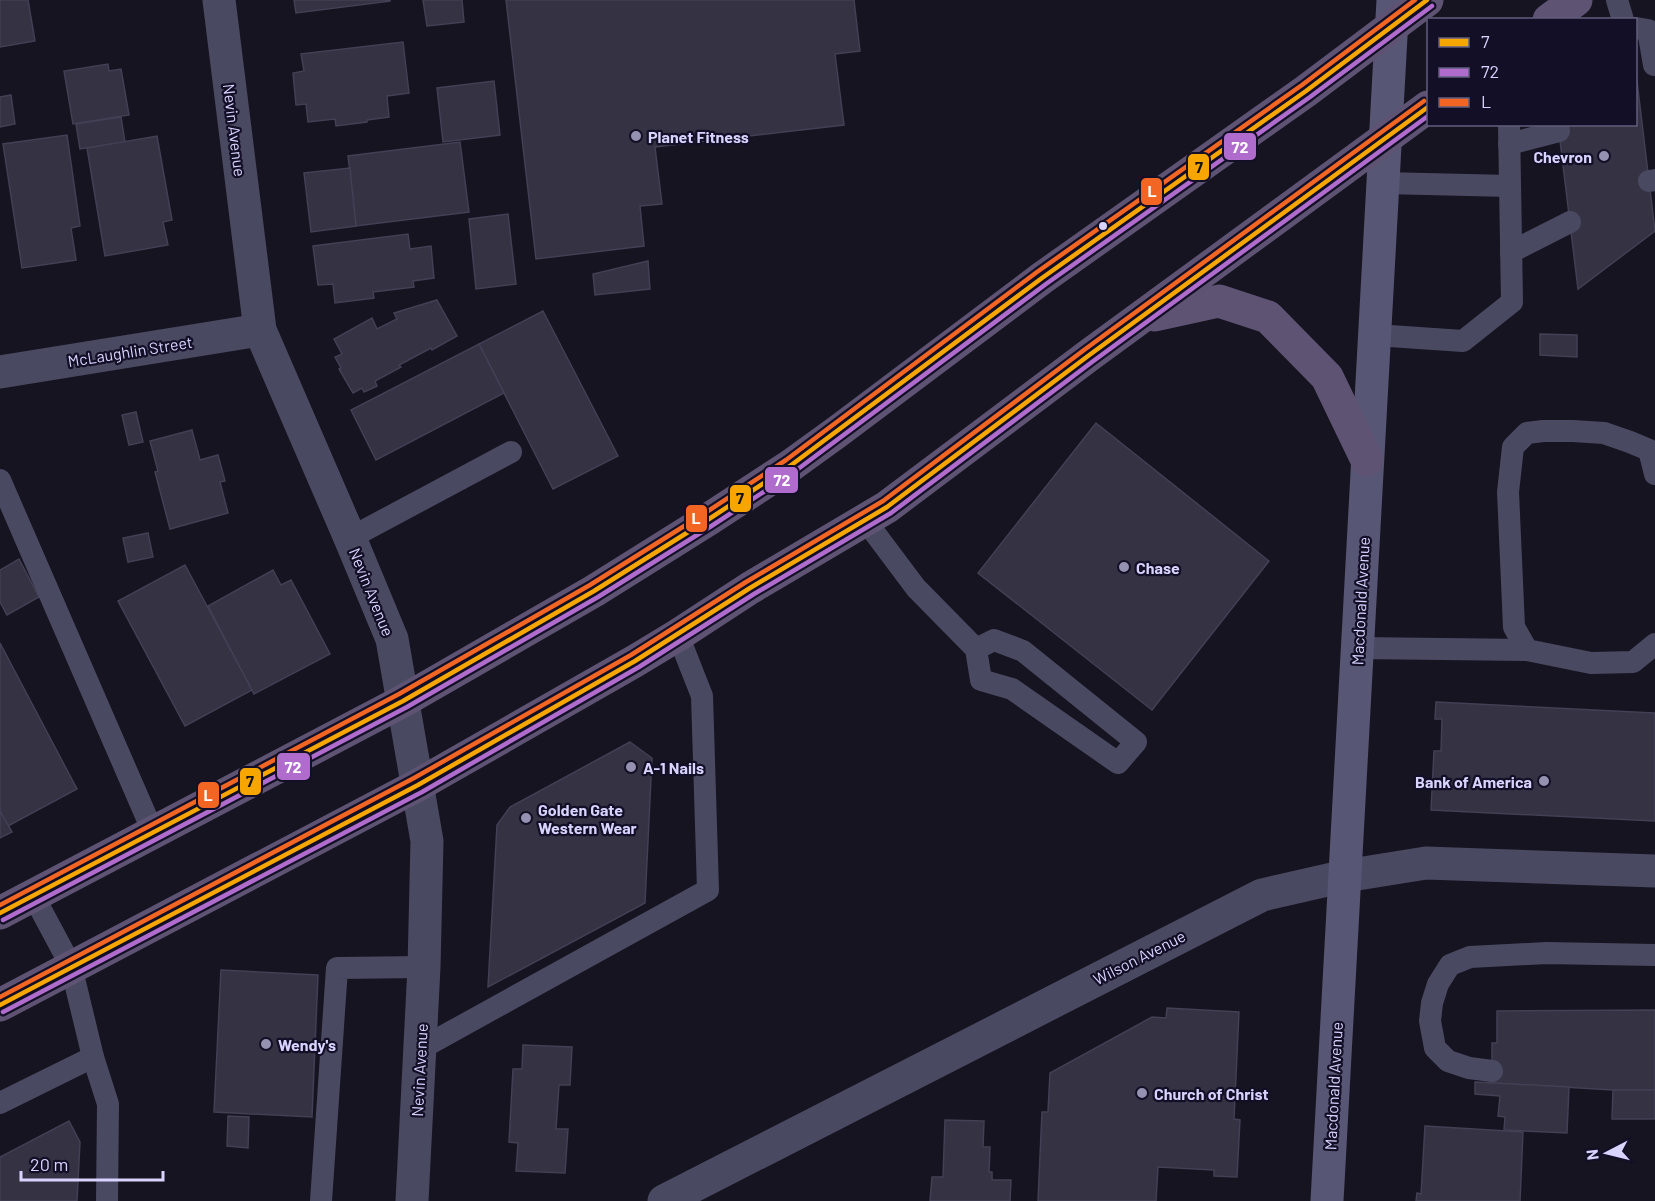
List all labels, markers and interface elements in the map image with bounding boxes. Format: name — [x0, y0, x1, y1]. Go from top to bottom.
legend — [1427, 18, 1637, 126]
text: 7 — [1481, 30, 1490, 52]
text: 72 — [1481, 60, 1499, 82]
street label: Nevin Avenue — [220, 82, 250, 178]
text: L — [1481, 90, 1491, 112]
place label: Planet Fitness — [648, 127, 749, 146]
marker: Planet Fitness — [629, 129, 643, 143]
line badge: 72 — [1223, 132, 1257, 161]
text: 72 — [1232, 137, 1248, 156]
place label: Chevron — [1533, 147, 1592, 166]
marker: Chevron — [1597, 149, 1611, 163]
line badge: 7 — [1187, 153, 1210, 181]
text: 7 — [1195, 157, 1203, 176]
line badge: L — [1140, 177, 1163, 206]
text: L — [1147, 181, 1157, 200]
unlabelled marker — [1097, 220, 1109, 232]
street label: McLaughlin Street — [66, 332, 194, 370]
line badge: 72 — [764, 466, 799, 494]
text: 72 — [774, 470, 790, 489]
line badge: 7 — [729, 484, 752, 513]
text: 7 — [736, 488, 744, 507]
line badge: L — [685, 504, 708, 533]
text: L — [691, 508, 701, 527]
street label: Macdonald Avenue — [1347, 536, 1373, 666]
street label: Nevin Avenue — [346, 545, 398, 639]
place label: Chase — [1136, 558, 1180, 577]
marker: Chase — [1117, 560, 1131, 574]
line badge: 72 — [276, 752, 311, 781]
text: 72 — [285, 757, 301, 776]
place label: A-1 Nails — [643, 758, 704, 777]
marker: A-1 Nails — [624, 760, 638, 774]
line badge: 7 — [239, 767, 262, 796]
text: 7 — [246, 771, 254, 790]
place label: Bank of America — [1415, 772, 1532, 791]
marker: Bank of America — [1537, 774, 1551, 788]
line badge: L — [197, 781, 220, 809]
text: L — [203, 785, 213, 804]
place label: Golden Gate Western Wear — [538, 800, 637, 837]
marker: Golden Gate Western Wear — [519, 811, 533, 825]
street label: Wilson Avenue — [1090, 926, 1188, 988]
street label: Macdonald Avenue — [1320, 1021, 1346, 1151]
street label: Nevin Avenue — [407, 1023, 431, 1117]
place label: Wendy's — [278, 1035, 336, 1054]
marker: Wendy's — [259, 1037, 273, 1051]
place label: Church of Christ — [1154, 1084, 1269, 1103]
marker: Church of Christ — [1135, 1086, 1149, 1100]
north arrow — [1577, 1123, 1637, 1183]
scale bar — [21, 1144, 164, 1182]
text: N — [1582, 1148, 1602, 1161]
text: 20 m — [30, 1153, 68, 1175]

